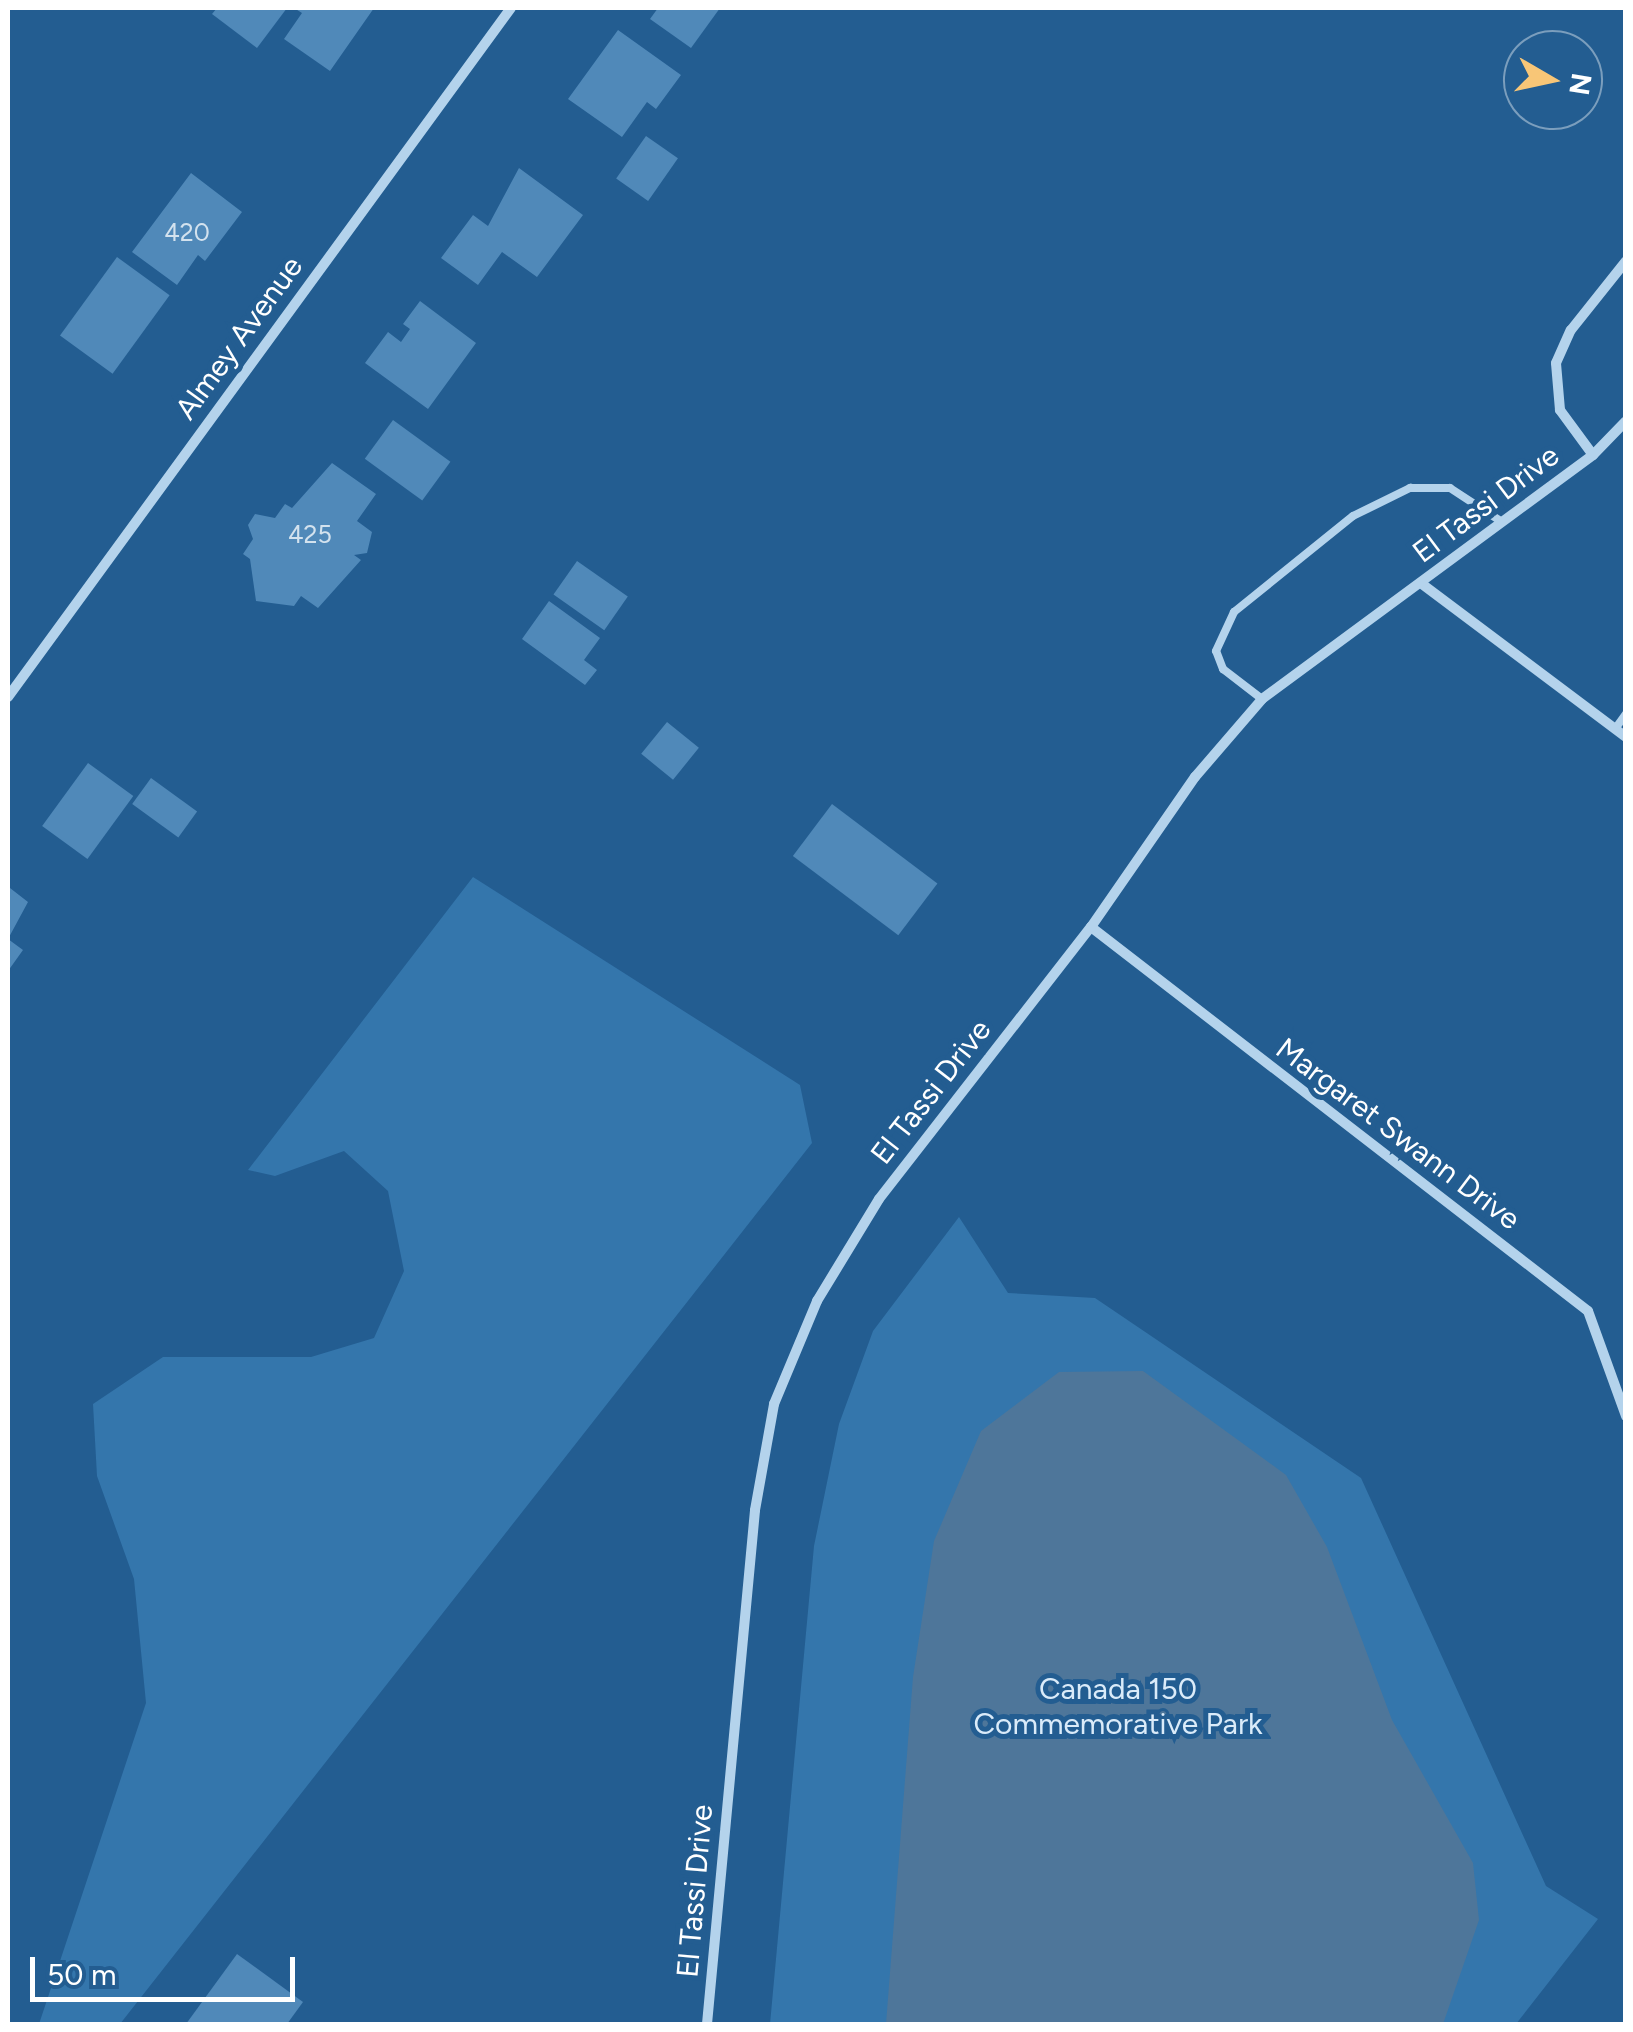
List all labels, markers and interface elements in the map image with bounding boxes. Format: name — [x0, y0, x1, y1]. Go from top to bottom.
north arrow — [1503, 30, 1603, 130]
text: N — [1562, 71, 1599, 98]
house number: 420 — [164, 217, 210, 247]
street label: Almey Avenue — [168, 249, 310, 427]
street label: El Tassi Drive — [1406, 437, 1566, 571]
house number: 425 — [288, 519, 332, 549]
street label: El Tassi Drive — [863, 1013, 999, 1171]
street label: Margaret Swann Drive — [1269, 1031, 1527, 1237]
park label: Canada 150 Commemorative Park — [973, 1671, 1263, 1742]
street label: El Tassi Drive — [670, 1803, 720, 1979]
scale bar — [35, 1937, 300, 1999]
text: 50 m — [47, 1956, 116, 1993]

